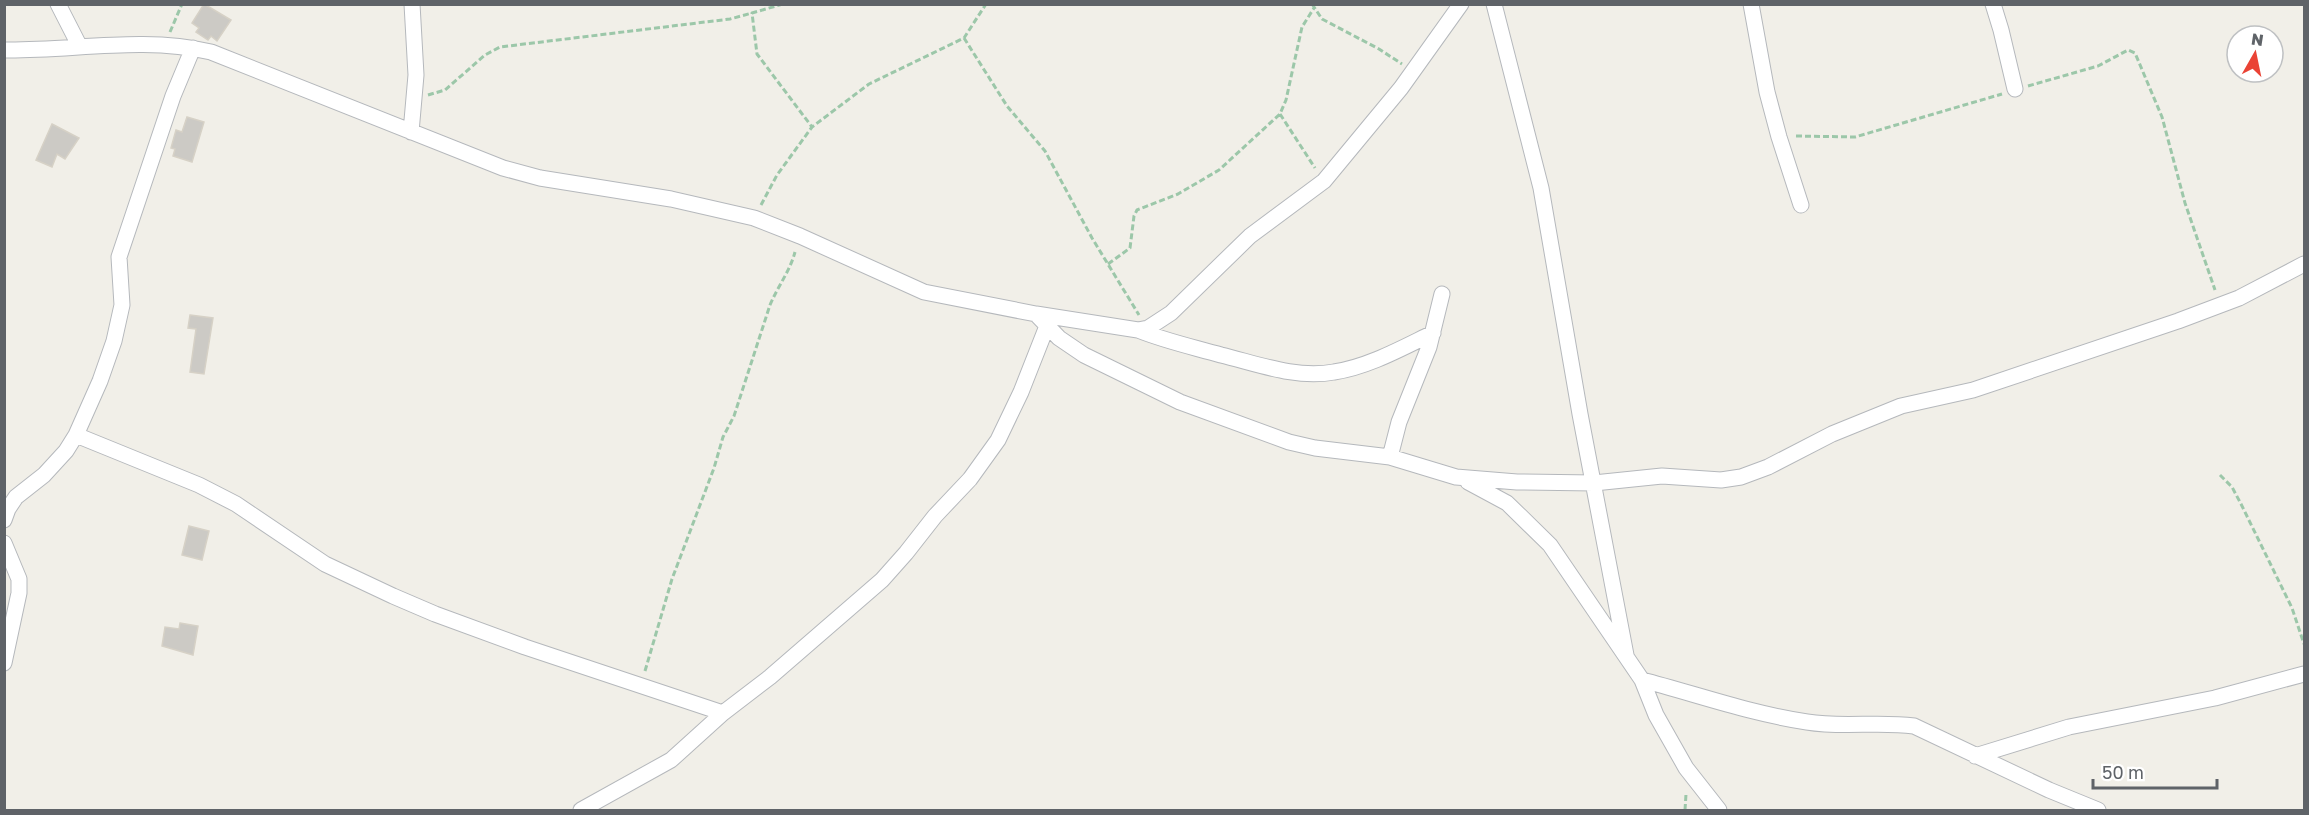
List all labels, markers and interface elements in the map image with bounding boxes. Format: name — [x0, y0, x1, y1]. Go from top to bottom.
north arrow — [2225, 24, 2285, 84]
text: N — [2250, 28, 2265, 50]
scale bar — [2093, 752, 2218, 790]
text: 50 m — [2102, 761, 2144, 783]

